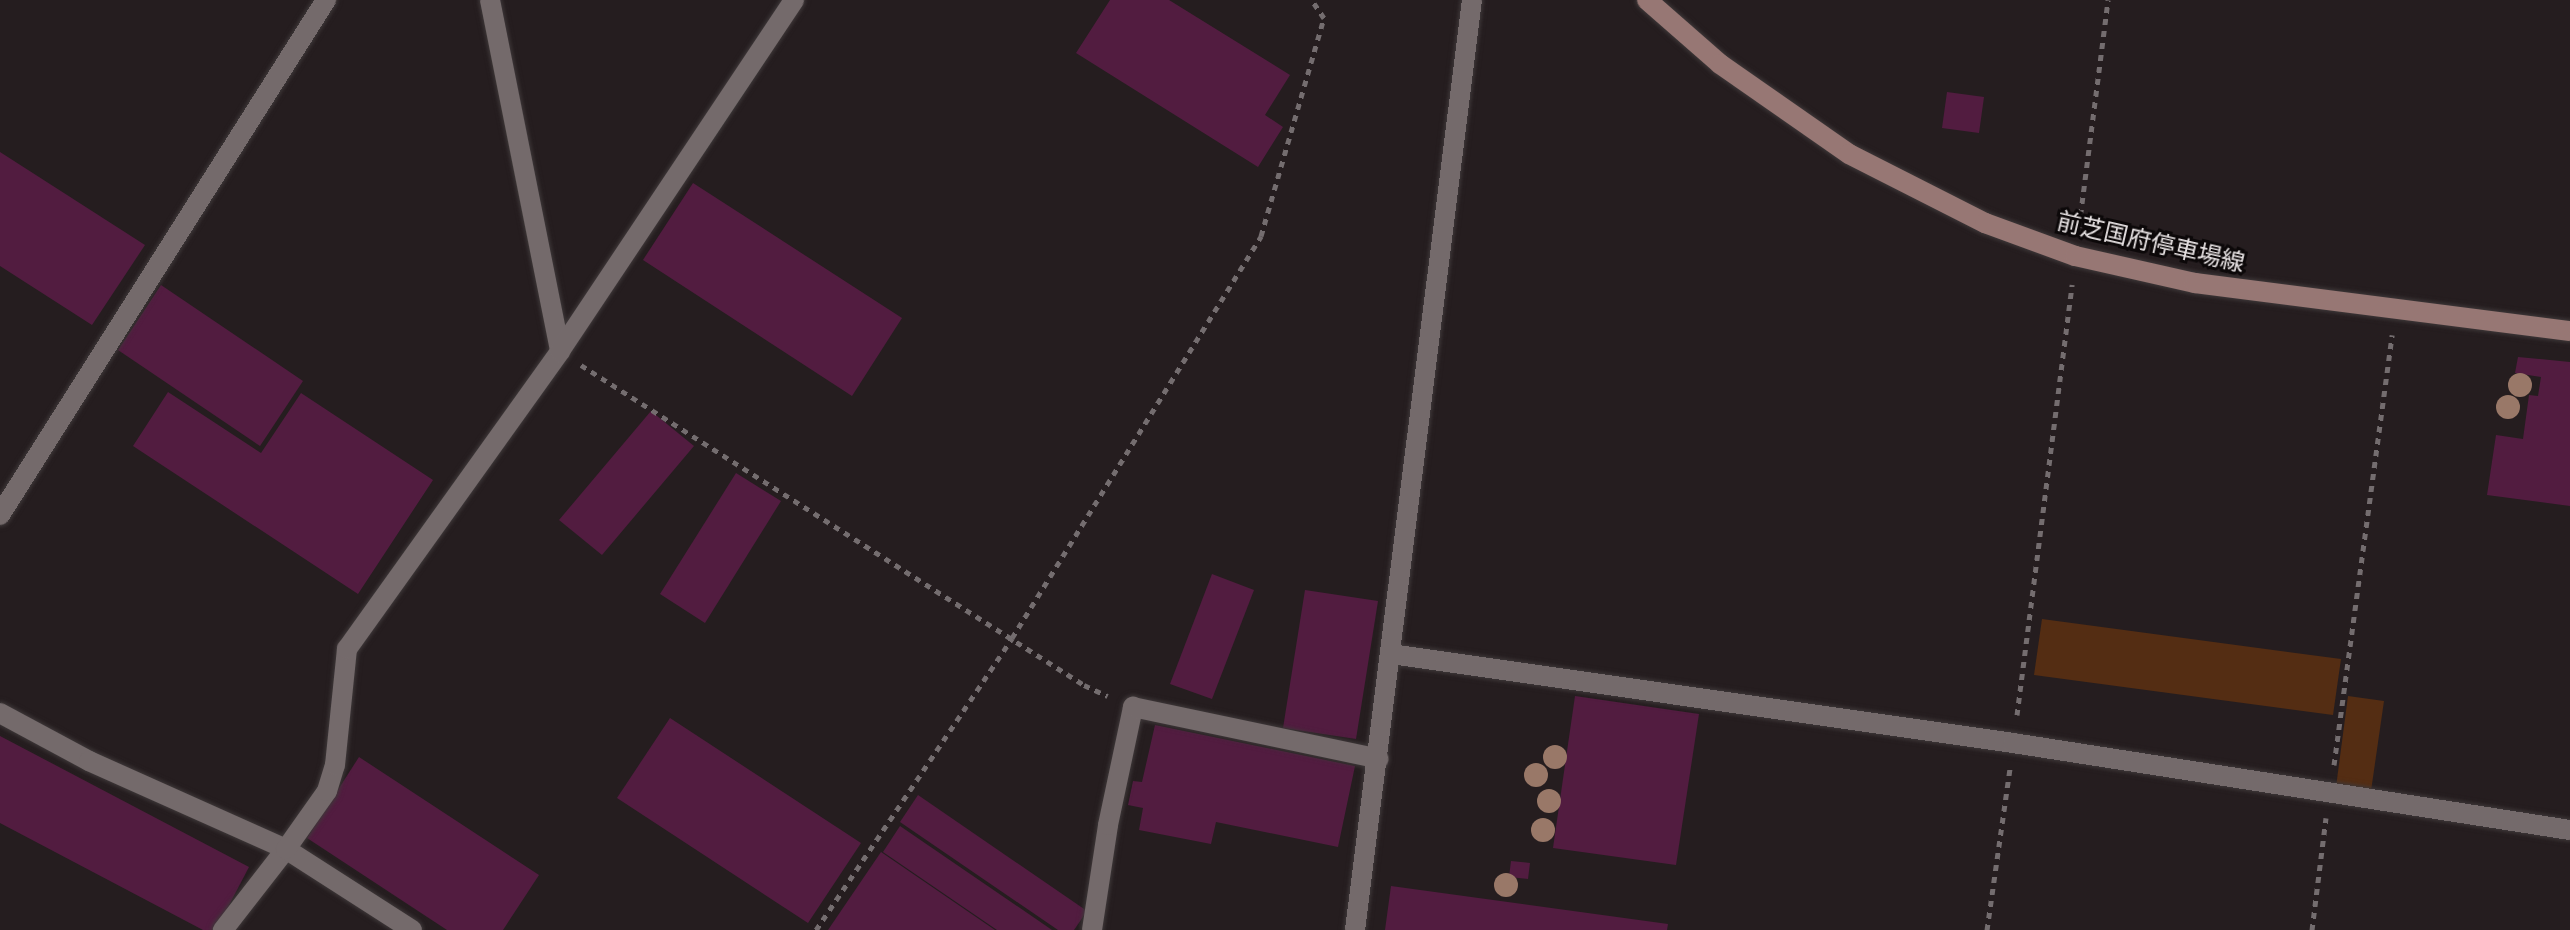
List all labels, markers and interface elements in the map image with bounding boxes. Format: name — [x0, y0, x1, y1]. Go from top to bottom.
street label: 前芝国府停車場線 — [2054, 206, 2248, 278]

